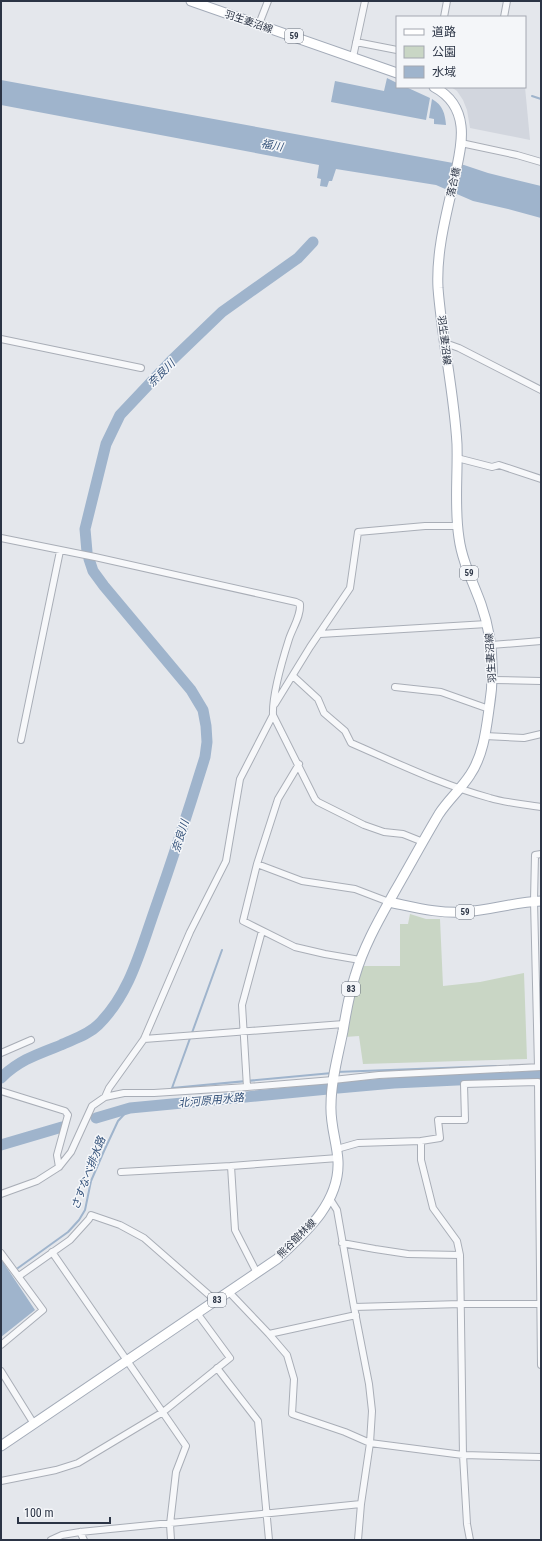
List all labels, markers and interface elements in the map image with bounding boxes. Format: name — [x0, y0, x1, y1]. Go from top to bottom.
street label: 羽生妻沼線 — [223, 8, 274, 35]
legend — [396, 16, 526, 88]
text: 道路 — [432, 25, 456, 39]
road number: 59 — [285, 29, 303, 43]
text: 公園 — [432, 45, 456, 59]
text: 水域 — [432, 65, 456, 79]
water label: 福川 — [260, 137, 285, 154]
street label: 落合橋 — [445, 166, 462, 198]
street label: 羽生妻沼線 — [436, 315, 453, 366]
water label: 奈良川 — [145, 356, 178, 390]
road number: 59 — [460, 566, 478, 580]
street label: 羽生妻沼線 — [483, 633, 498, 683]
water label: 奈良川 — [169, 818, 192, 854]
road number: 59 — [456, 905, 474, 919]
road number: 83 — [342, 982, 360, 996]
water label: 北河原用水路 — [178, 1091, 245, 1110]
water label: さすなべ排水路 — [69, 1134, 109, 1211]
street label: 熊谷館林線 — [275, 1217, 318, 1260]
road number: 83 — [208, 1293, 226, 1307]
scale bar — [18, 1499, 110, 1525]
text: 100 m — [24, 1506, 54, 1520]

